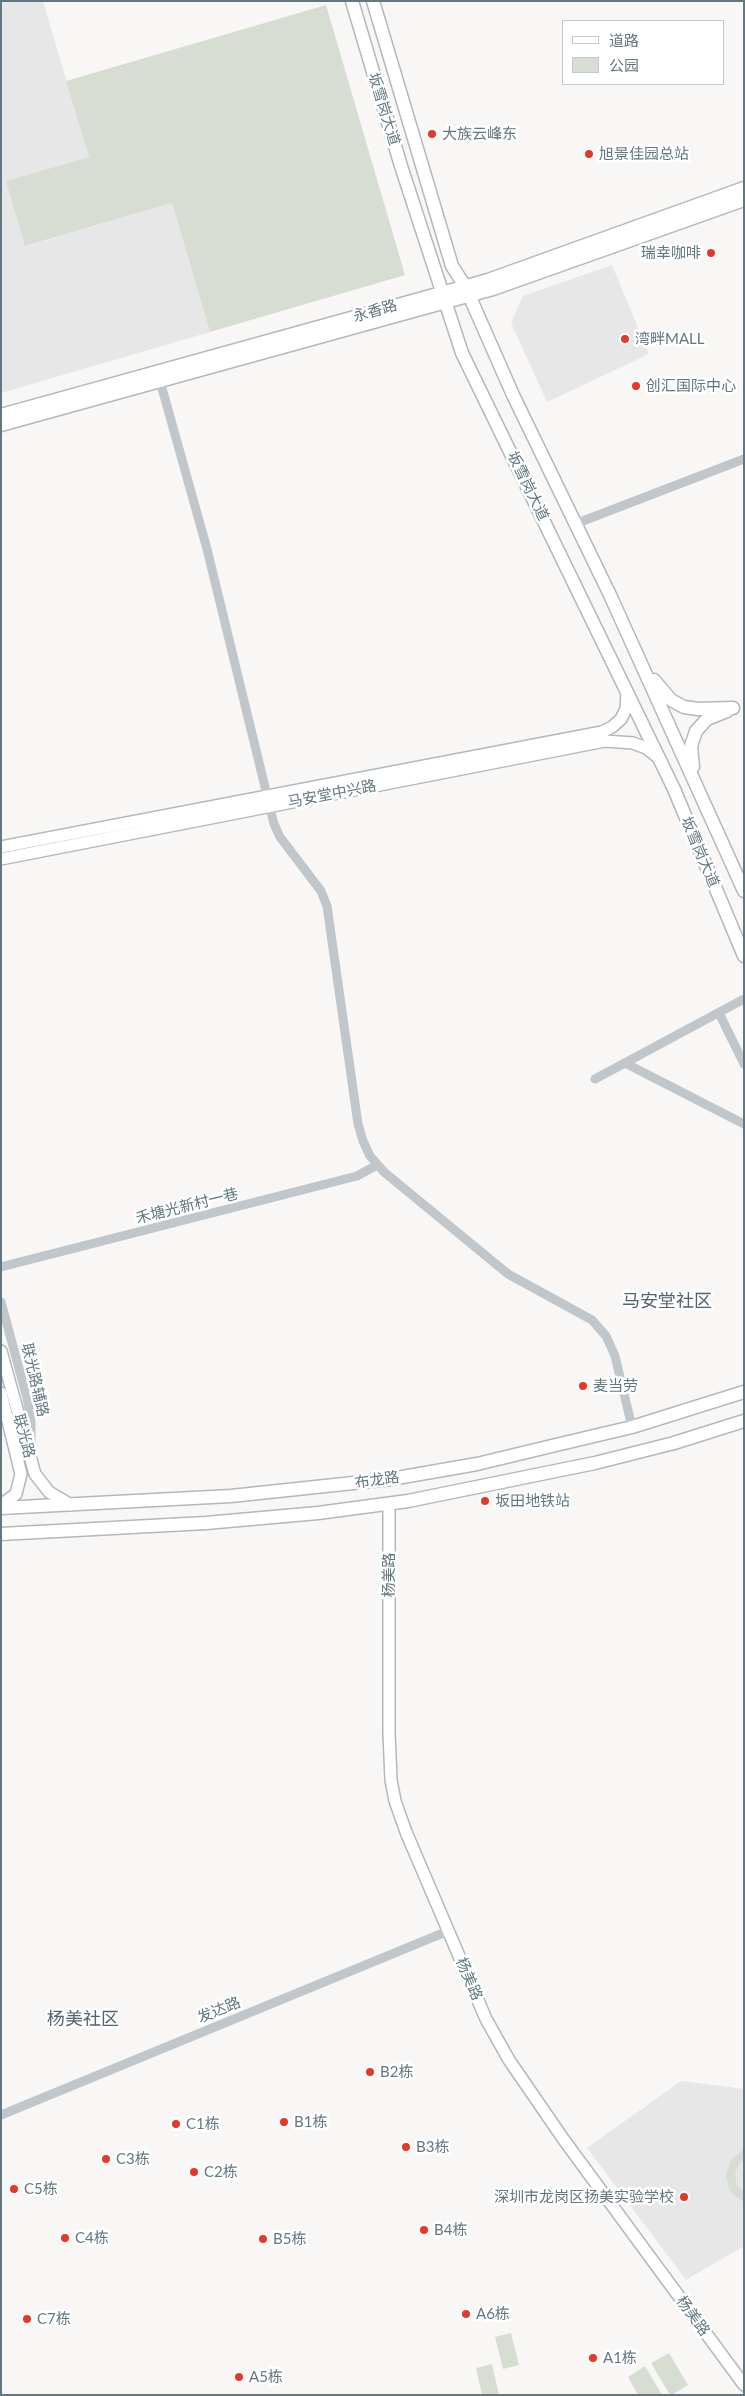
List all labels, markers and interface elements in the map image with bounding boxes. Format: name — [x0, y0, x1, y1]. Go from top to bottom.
legend — [562, 20, 725, 85]
text: 道路 — [609, 31, 639, 49]
text: 公园 — [609, 56, 639, 74]
street label: 坂雪岗大道 — [364, 71, 404, 147]
place label: 大族云峰东 — [442, 125, 517, 143]
marker: 大族云峰东 — [426, 128, 438, 140]
place label: 旭景佳园总站 — [599, 145, 689, 163]
marker: 旭景佳园总站 — [583, 148, 595, 160]
place label: 瑞幸咖啡 — [641, 244, 701, 262]
marker: 瑞幸咖啡 — [705, 247, 717, 259]
street label: 永香路 — [351, 296, 399, 326]
place label: 湾畔MALL — [635, 330, 704, 348]
marker: 湾畔MALL — [619, 333, 631, 345]
place label: 创汇国际中心 — [646, 377, 736, 395]
marker: 创汇国际中心 — [630, 380, 642, 392]
street label: 坂雪岗大道 — [503, 448, 553, 524]
street label: 马安堂中兴路 — [286, 777, 378, 811]
street label: 坂雪岗大道 — [677, 814, 723, 890]
street label: 禾塘光新村一巷 — [134, 1185, 240, 1227]
district label: 马安堂社区 — [622, 1290, 712, 1312]
street label: 联光路辅路 — [18, 1341, 52, 1419]
place label: 麦当劳 — [593, 1377, 638, 1395]
marker: 麦当劳 — [577, 1380, 589, 1392]
street label: 联光路 — [9, 1412, 39, 1460]
street label: 布龙路 — [353, 1468, 401, 1492]
place label: 坂田地铁站 — [495, 1492, 570, 1510]
marker: 坂田地铁站 — [479, 1495, 491, 1507]
street label: 杨美路 — [380, 1553, 398, 1597]
street label: 杨美路 — [452, 1955, 486, 2003]
street label: 发达路 — [195, 1993, 243, 2027]
district label: 杨美社区 — [47, 2008, 119, 2030]
place label: B2栋 — [380, 2063, 413, 2081]
marker: B2栋 — [364, 2066, 376, 2078]
place label: B1栋 — [294, 2113, 327, 2131]
place label: C1栋 — [186, 2115, 220, 2133]
marker: B1栋 — [278, 2116, 290, 2128]
marker: C1栋 — [170, 2118, 182, 2130]
place label: B3栋 — [416, 2138, 449, 2156]
marker: B3栋 — [400, 2141, 412, 2153]
place label: C3栋 — [116, 2150, 150, 2168]
marker: C3栋 — [100, 2153, 112, 2165]
place label: C2栋 — [204, 2163, 238, 2181]
marker: C2栋 — [188, 2166, 200, 2178]
place label: C5栋 — [24, 2180, 58, 2198]
marker: C5栋 — [8, 2183, 20, 2195]
place label: 深圳市龙岗区扬美实验学校 — [494, 2188, 674, 2206]
marker: 深圳市龙岗区扬美实验学校 — [678, 2191, 690, 2203]
place label: B4栋 — [434, 2221, 467, 2239]
marker: B4栋 — [418, 2224, 430, 2236]
place label: C4栋 — [75, 2229, 109, 2247]
place label: B5栋 — [273, 2230, 306, 2248]
marker: C4栋 — [59, 2232, 71, 2244]
marker: B5栋 — [257, 2233, 269, 2245]
street label: 杨美路 — [672, 2293, 714, 2339]
place label: A6栋 — [476, 2305, 510, 2323]
marker: A6栋 — [460, 2308, 472, 2320]
place label: C7栋 — [37, 2310, 71, 2328]
marker: C7栋 — [21, 2313, 33, 2325]
place label: A1栋 — [603, 2349, 637, 2367]
marker: A1栋 — [587, 2352, 599, 2364]
place label: A5栋 — [249, 2368, 283, 2386]
marker: A5栋 — [233, 2371, 245, 2383]

